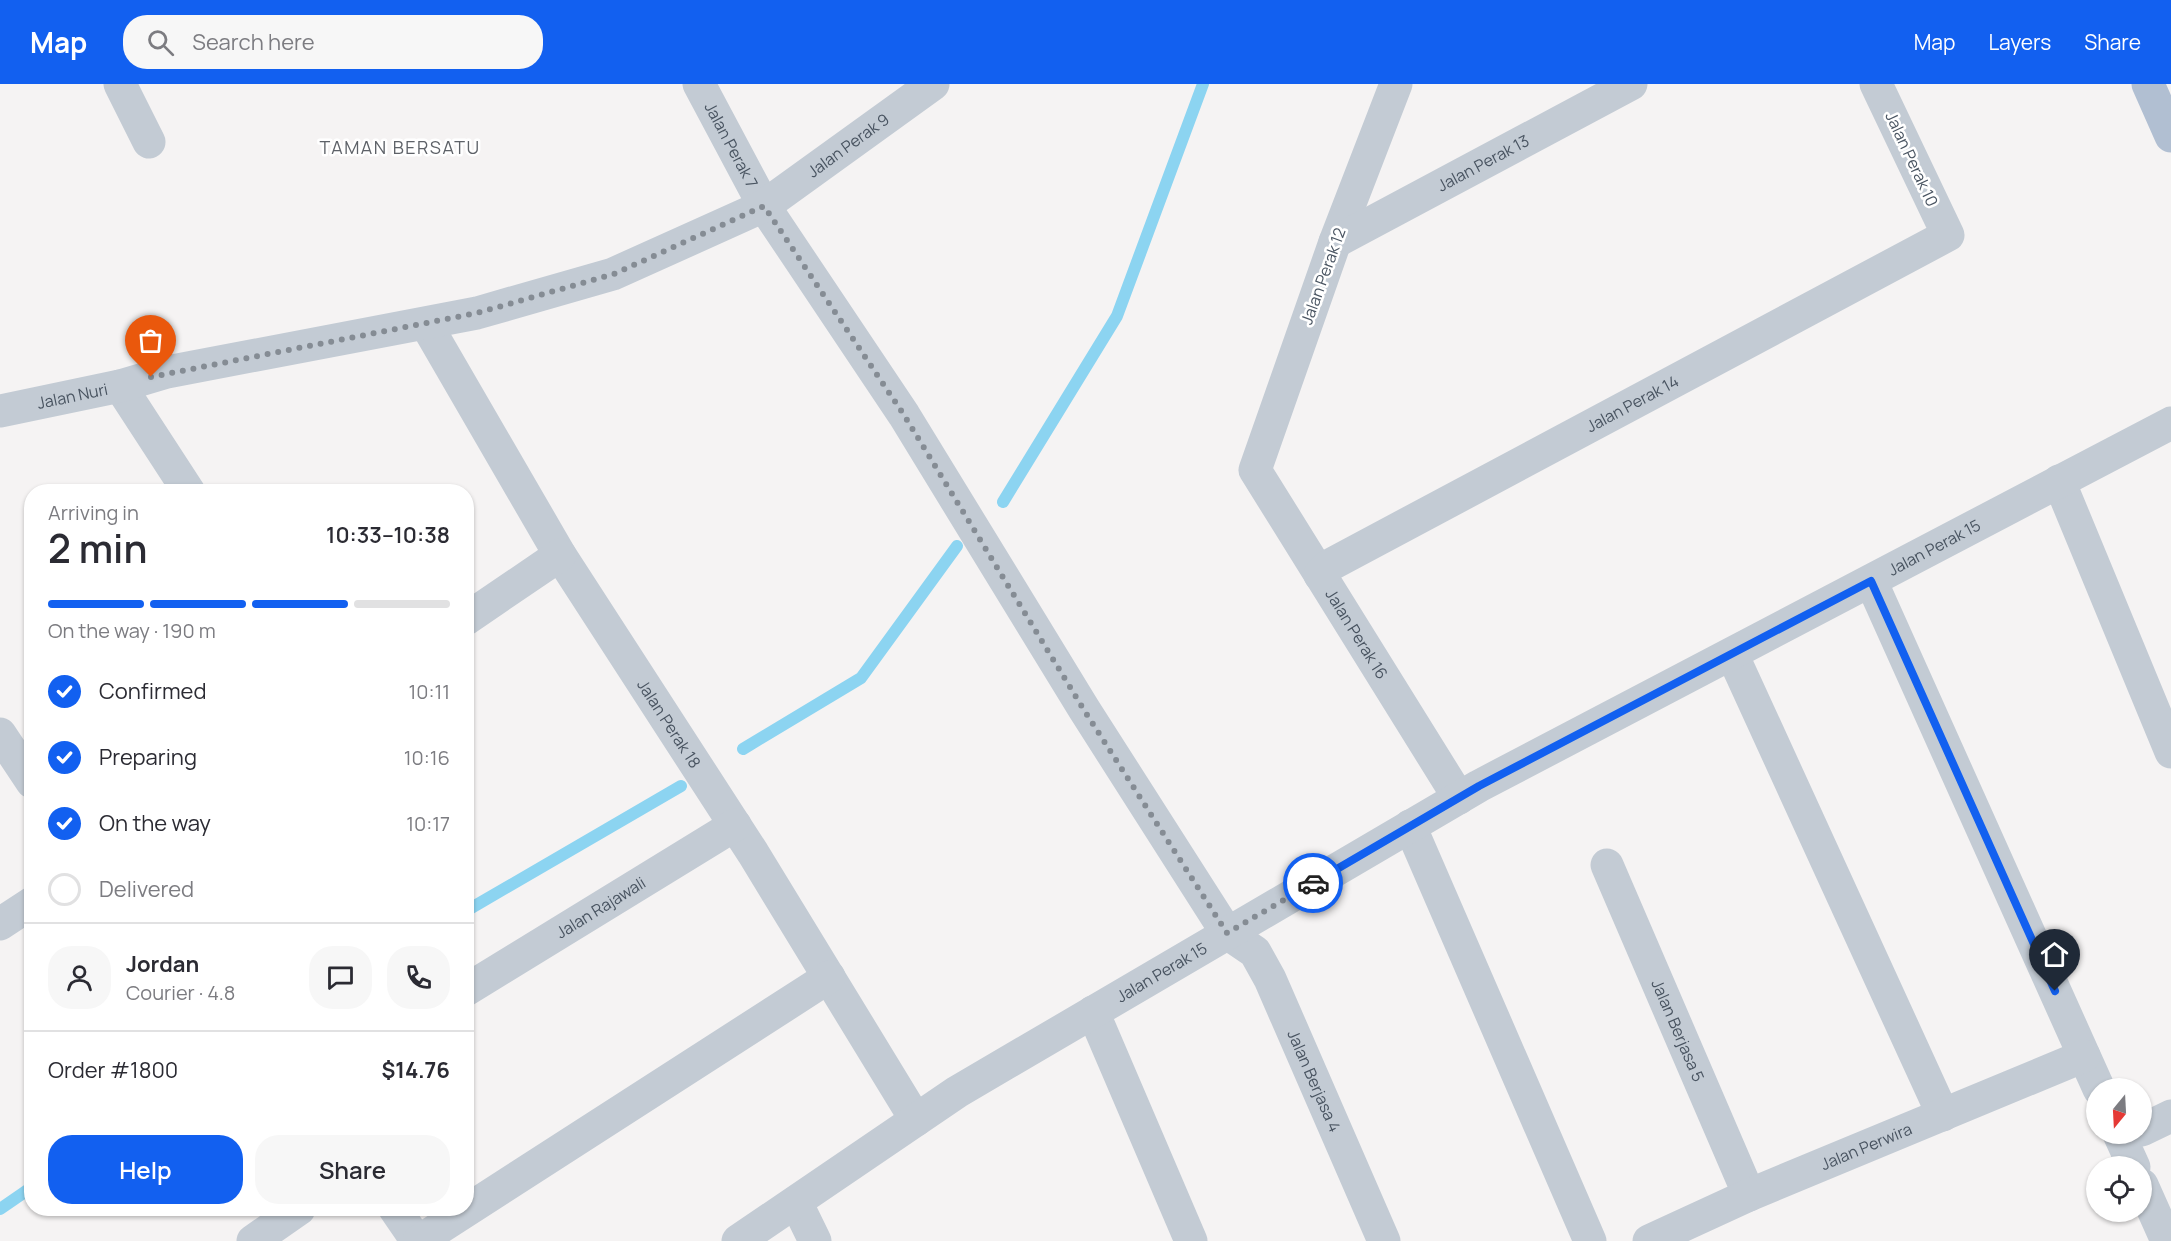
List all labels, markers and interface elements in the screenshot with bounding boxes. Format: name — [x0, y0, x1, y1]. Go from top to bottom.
search box — [123, 15, 543, 69]
text: Map — [30, 23, 87, 61]
icon: search — [144, 26, 177, 59]
text: Search here — [192, 27, 315, 57]
text: Map — [1914, 28, 1955, 56]
text: Layers — [1988, 28, 2051, 56]
text: Share — [2084, 28, 2141, 56]
street label: Jalan Perak 7 — [700, 98, 763, 192]
street label: Jalan Perak 9 — [803, 108, 893, 182]
street label: Jalan Perak 10 — [1880, 108, 1944, 210]
street label: Jalan Perak 13 — [1433, 129, 1533, 196]
district label: TAMAN BERSATU — [319, 135, 481, 159]
street label: Jalan Perak 12 — [1295, 225, 1351, 327]
pin — [125, 315, 176, 377]
icon: bag — [134, 324, 167, 357]
street label: Jalan Perak 14 — [1582, 370, 1683, 437]
street label: Jalan Nuri — [35, 378, 110, 414]
text: Arriving in — [48, 499, 139, 526]
street label: Jalan Perak 15 — [1884, 514, 1984, 581]
text: 10:33–10:38 — [326, 520, 450, 550]
text: 2 min — [48, 521, 147, 575]
street label: Jalan Perak 16 — [1321, 585, 1393, 683]
text: On the way · 190 m — [48, 617, 216, 644]
icon: check — [48, 675, 81, 708]
street label: Jalan Perak 18 — [632, 675, 706, 772]
text: Confirmed — [99, 676, 207, 706]
text: 10:11 — [408, 678, 450, 705]
icon: check — [48, 741, 81, 774]
text: Preparing — [99, 742, 197, 772]
text: 10:16 — [404, 744, 450, 771]
icon: check — [48, 807, 81, 840]
text: On the way — [99, 808, 211, 838]
text: 10:17 — [406, 810, 450, 837]
courier — [1283, 853, 1343, 913]
icon: car — [1297, 867, 1330, 900]
street label: Jalan Rajawali — [552, 871, 650, 943]
text: Delivered — [99, 874, 194, 904]
pin — [2029, 929, 2080, 991]
street label: Jalan Perak 15 — [1112, 937, 1211, 1007]
icon: home — [2038, 938, 2071, 971]
button: person — [48, 946, 111, 1009]
button: chat — [309, 946, 372, 1009]
button: phone — [387, 946, 450, 1009]
text: Jordan — [126, 949, 199, 979]
street label: Jalan Berjasa 5 — [1646, 976, 1710, 1085]
text: Courier · 4.8 — [126, 979, 235, 1006]
street label: Jalan Berjasa 4 — [1282, 1026, 1346, 1135]
text: Order #1800 — [48, 1055, 178, 1085]
text: $14.76 — [382, 1055, 450, 1085]
north arrow — [2086, 1078, 2152, 1144]
map controls — [2086, 1078, 2152, 1222]
street label: Jalan Perwira — [1817, 1118, 1915, 1175]
button: Help — [48, 1135, 243, 1204]
button: Share — [255, 1135, 450, 1204]
button: locate — [2086, 1156, 2152, 1222]

